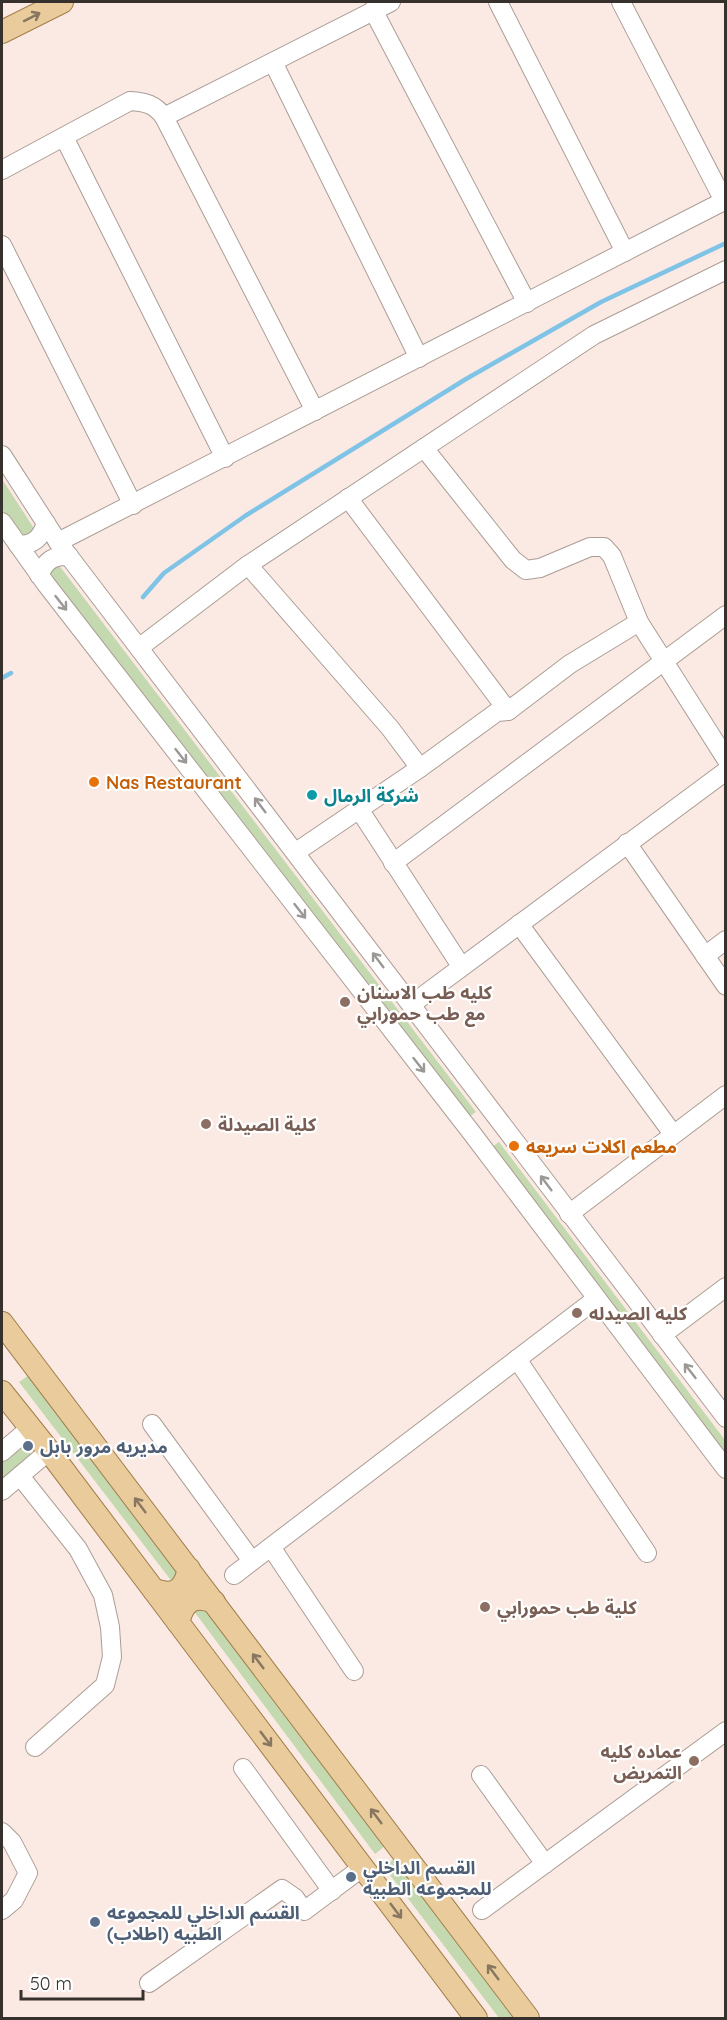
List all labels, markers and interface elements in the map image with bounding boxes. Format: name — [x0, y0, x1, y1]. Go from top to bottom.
one-way arrow — [22, 11, 40, 22]
one-way arrow — [54, 594, 67, 610]
one-way arrow — [174, 748, 187, 764]
place label: Nas Restaurant — [106, 771, 242, 794]
marker: Nas Restaurant — [87, 775, 101, 789]
place label: شركة الرمال — [324, 784, 419, 807]
marker: شركة الرمال — [305, 788, 319, 802]
one-way arrow — [254, 797, 267, 813]
one-way arrow — [293, 903, 306, 919]
one-way arrow — [372, 952, 385, 968]
place label: كليه طب الاسنان مع طب حمورابي — [357, 981, 493, 1028]
marker: كليه طب الاسنان مع طب حمورابي — [338, 995, 352, 1009]
one-way arrow — [413, 1057, 425, 1073]
place label: كلية الصيدلة — [218, 1113, 317, 1136]
marker: كلية الصيدلة — [199, 1117, 213, 1131]
place label: مطعم اكلات سريعه — [526, 1135, 677, 1160]
marker: مطعم اكلات سريعه — [507, 1139, 521, 1153]
one-way arrow — [539, 1175, 552, 1191]
place label: كليه الصيدله — [589, 1302, 688, 1325]
marker: كليه الصيدله — [570, 1306, 584, 1320]
one-way arrow — [683, 1364, 696, 1380]
place label: مديريه مرور بابل — [40, 1435, 168, 1458]
marker: مديريه مرور بابل — [21, 1439, 35, 1453]
one-way arrow — [134, 1498, 147, 1514]
place label: كلية طب حمورابي — [497, 1596, 637, 1622]
marker: كلية طب حمورابي — [478, 1600, 492, 1614]
one-way arrow — [252, 1653, 264, 1669]
one-way arrow — [260, 1730, 272, 1746]
place label: عماده كليه التمريض — [600, 1740, 682, 1784]
marker: عماده كليه التمريض — [687, 1754, 701, 1768]
one-way arrow — [369, 1809, 382, 1825]
place label: القسم الداخلي للمجموعه الطبيه — [363, 1856, 492, 1900]
marker: القسم الداخلي للمجموعه الطبيه — [344, 1870, 358, 1884]
place label: القسم الداخلي للمجموعه الطبيه (اطلاب) — [107, 1901, 300, 1945]
one-way arrow — [390, 1903, 402, 1919]
marker: القسم الداخلي للمجموعه الطبيه (اطلاب) — [88, 1915, 102, 1929]
scale bar — [21, 1963, 142, 2001]
one-way arrow — [487, 1964, 500, 1980]
text: 50 m — [30, 1972, 72, 1995]

